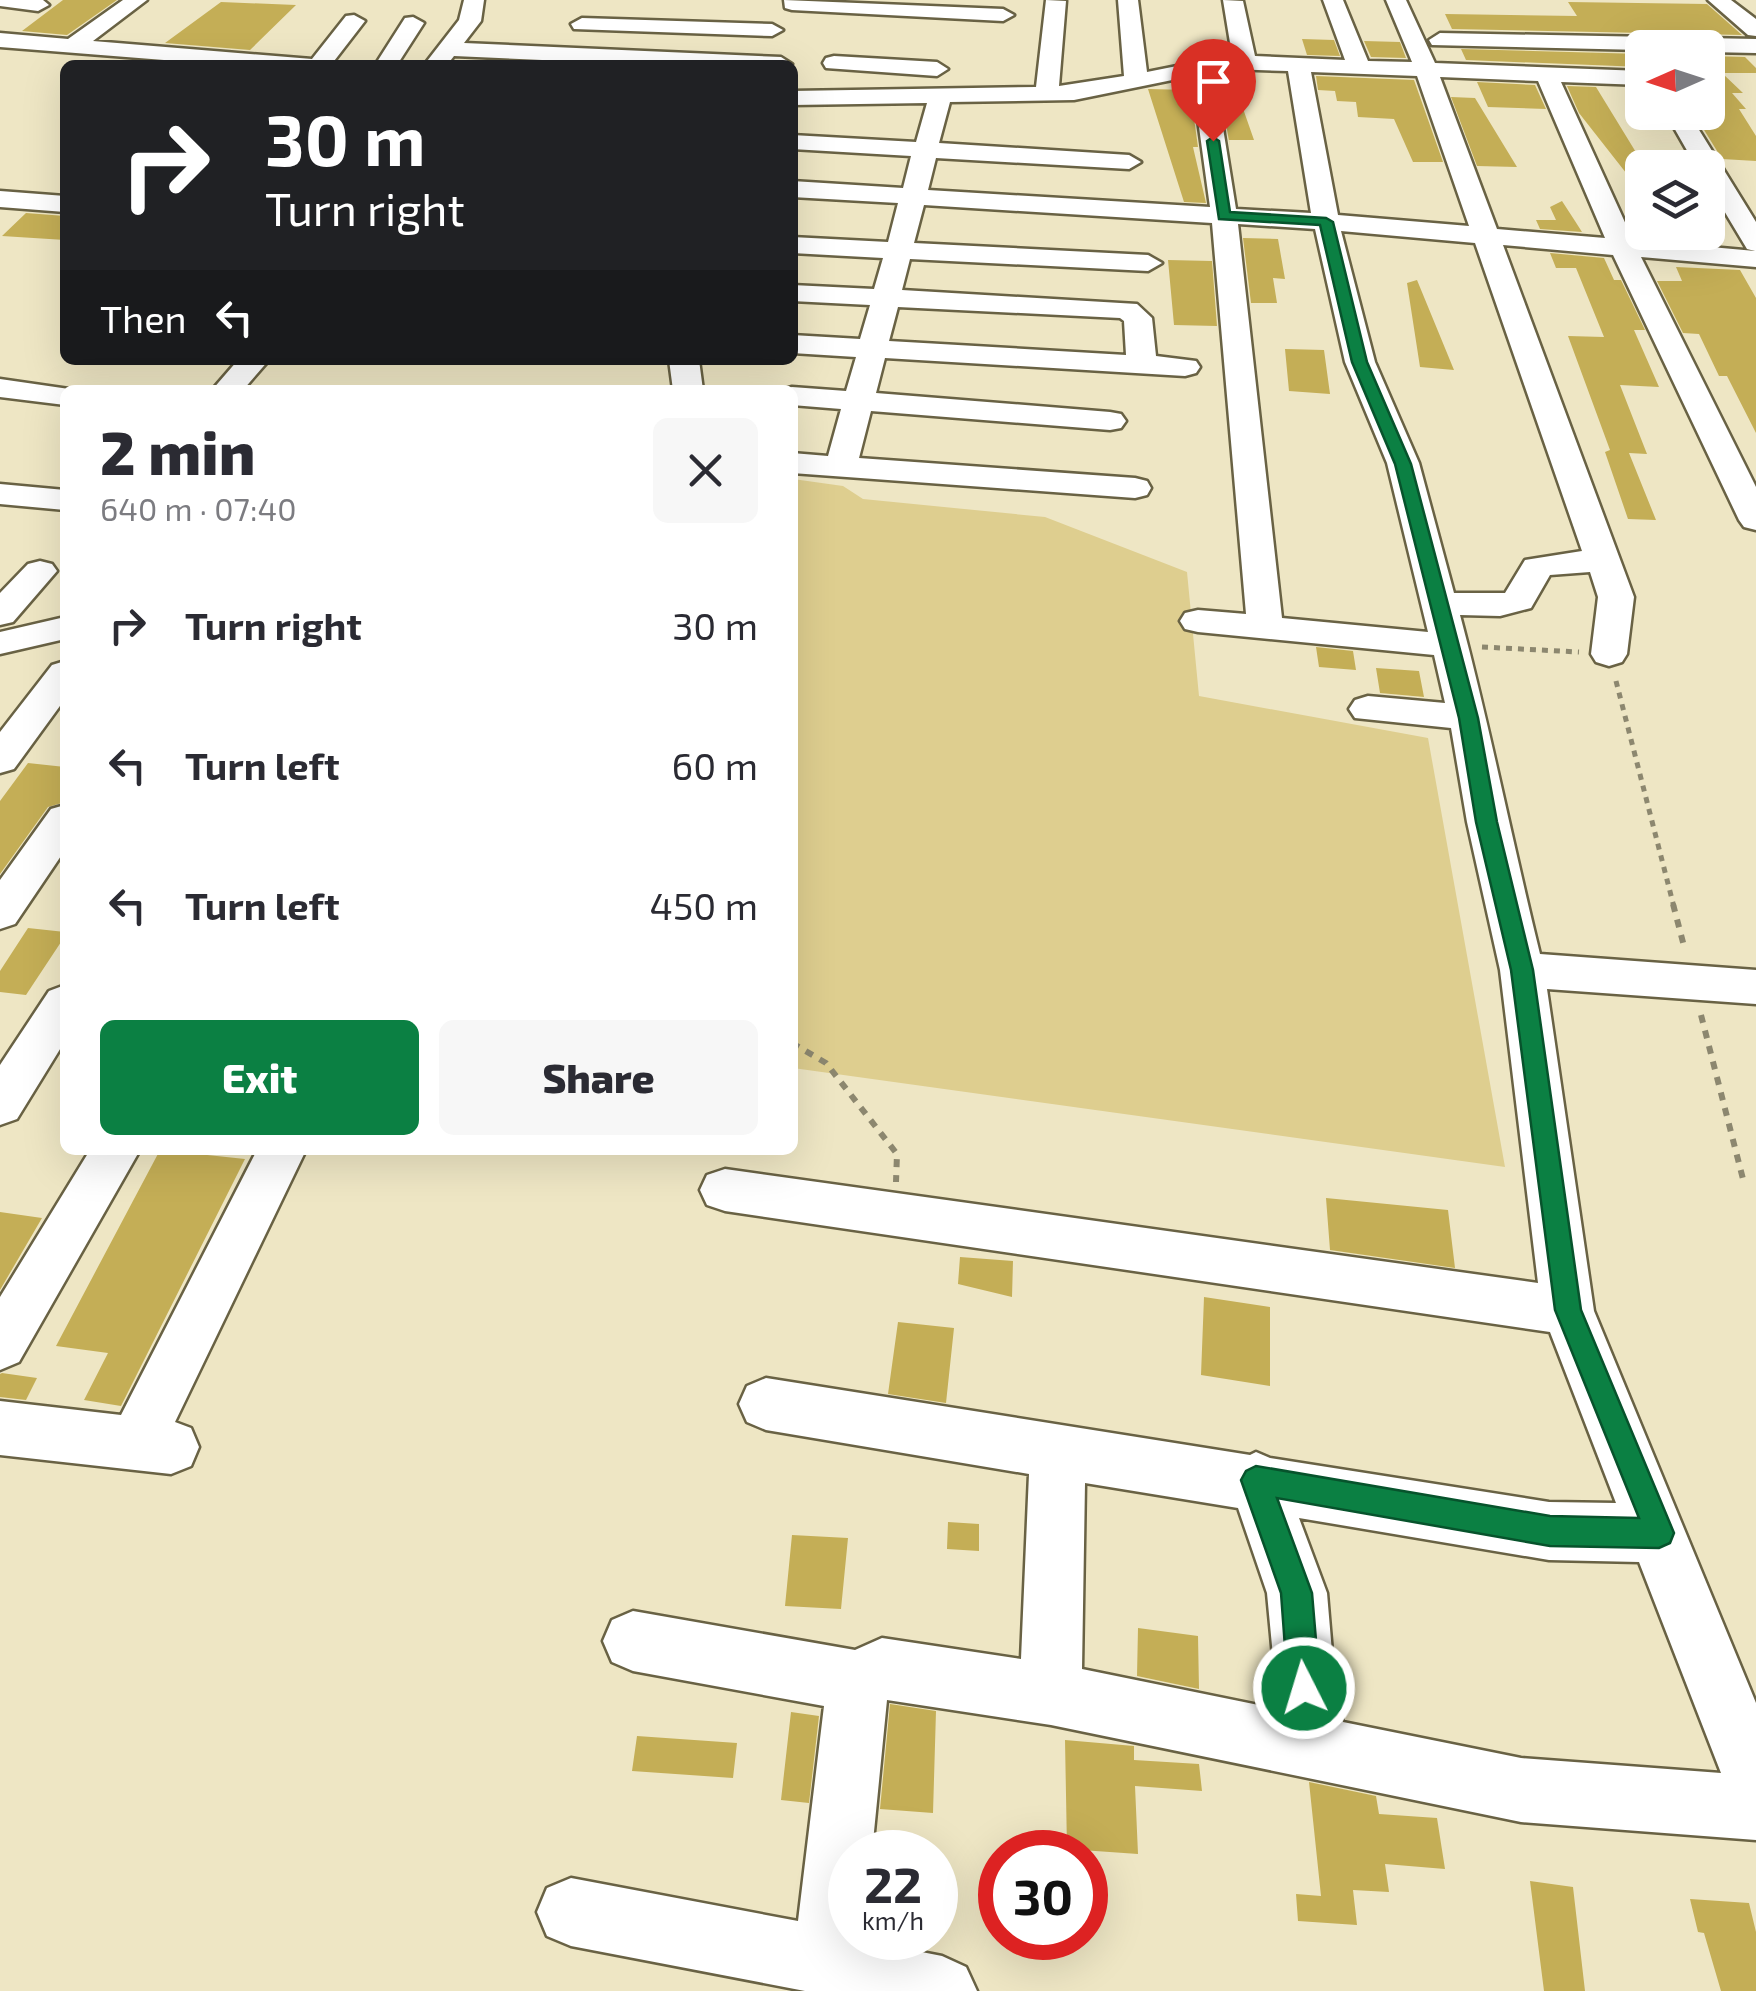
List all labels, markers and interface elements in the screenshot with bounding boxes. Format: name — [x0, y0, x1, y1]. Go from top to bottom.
north arrow — [1625, 30, 1725, 130]
map controls — [1625, 30, 1725, 250]
pin — [1171, 39, 1256, 142]
icon: arrive — [1186, 54, 1241, 109]
text: 30 m — [265, 96, 426, 180]
icon: right — [100, 100, 230, 230]
button: layers — [1625, 150, 1725, 250]
text: Turn right — [265, 181, 465, 235]
icon: left — [207, 290, 262, 345]
text: Then — [100, 295, 187, 341]
text: 2 min — [100, 415, 255, 487]
button: close — [653, 418, 758, 523]
text: 640 m · 07:40 — [100, 489, 296, 527]
icon: right — [100, 598, 155, 653]
text: Turn right — [185, 602, 362, 648]
text: 30 m — [672, 602, 758, 648]
icon: left — [100, 738, 155, 793]
text: Turn left — [185, 742, 340, 788]
text: 60 m — [672, 742, 758, 788]
icon: left — [100, 878, 155, 933]
text: Turn left — [185, 882, 340, 928]
text: 450 m — [650, 882, 758, 928]
button: Exit — [100, 1020, 419, 1135]
button: Share — [439, 1020, 758, 1135]
position arrow — [1252, 1636, 1356, 1740]
speed limit sign: 30 — [978, 1830, 1108, 1960]
text: 22 — [864, 1853, 922, 1913]
text: km/h — [862, 1905, 924, 1935]

